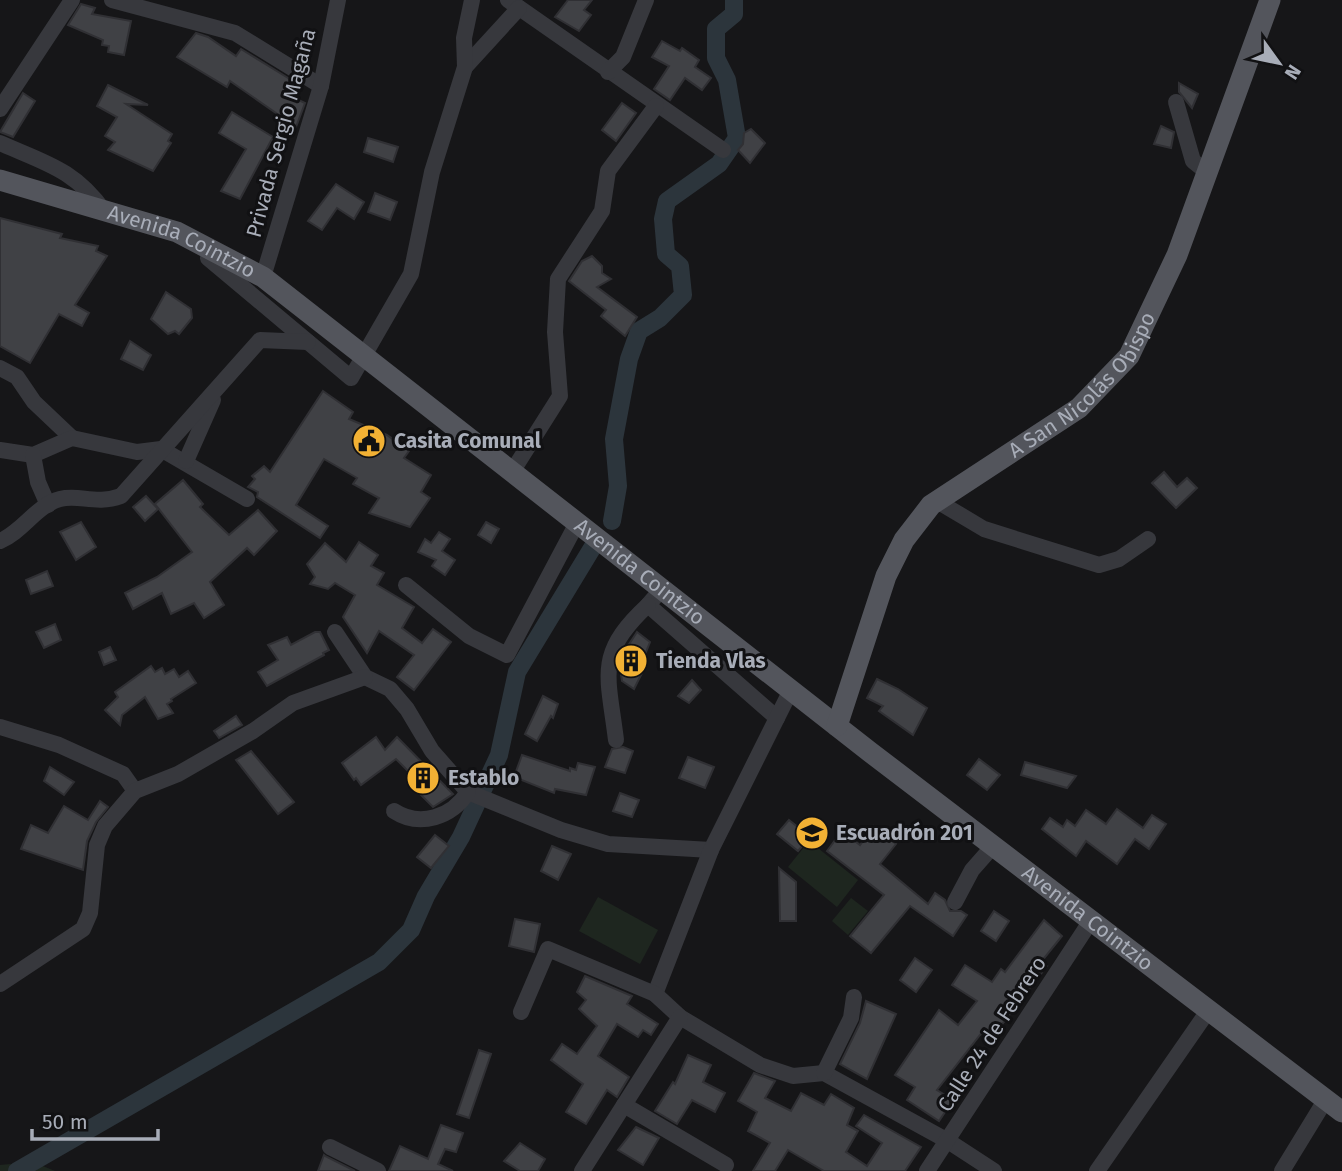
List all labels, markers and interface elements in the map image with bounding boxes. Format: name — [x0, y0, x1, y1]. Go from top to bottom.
street label: Privada Sergio Magaña — [241, 26, 321, 240]
north arrow — [1244, 28, 1314, 98]
text: N — [1280, 60, 1306, 84]
street label: Avenida Cointzio — [105, 199, 260, 284]
street label: A San Nicolás Obispo — [1004, 308, 1161, 464]
public building icon: Casita Comunal — [350, 422, 388, 460]
place label: Casita Comunal — [394, 428, 542, 454]
street label: Avenida Cointzio — [569, 513, 710, 631]
building icon: Tienda Vlas — [612, 642, 650, 680]
place label: Tienda Vlas — [656, 648, 766, 674]
building icon: Establo — [404, 759, 442, 797]
place label: Establo — [448, 765, 519, 791]
school or university icon: Escuadrón 201 — [793, 814, 831, 852]
place label: Escuadrón 201 — [836, 820, 973, 846]
street label: Avenida Cointzio — [1017, 860, 1158, 976]
street label: Calle 24 de Febrero — [932, 951, 1052, 1117]
scale bar — [32, 1098, 158, 1142]
text: 50 m — [42, 1109, 88, 1135]

